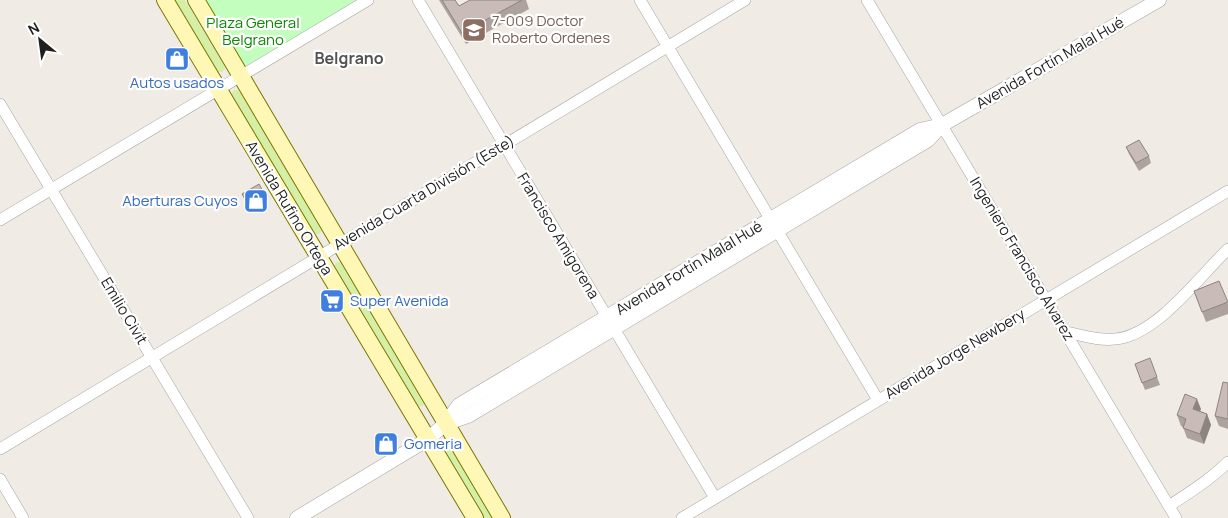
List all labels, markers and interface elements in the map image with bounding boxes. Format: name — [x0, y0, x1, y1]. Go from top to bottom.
place label: 7-009 Doctor Roberto Ordenes — [492, 10, 610, 48]
street label: Avenida Fortín Malal Hué — [972, 11, 1128, 114]
park label: Plaza General Belgrano — [206, 12, 300, 50]
north arrow — [15, 15, 65, 65]
text: N — [24, 17, 42, 39]
school or university icon: 7-009 Doctor Roberto Ordenes — [461, 17, 487, 43]
shop icon: Autos usados — [164, 46, 190, 72]
district label: Belgrano — [314, 47, 384, 69]
place label: Autos usados — [130, 72, 224, 93]
street label: Avenida Cuarta División (Este) — [329, 130, 518, 255]
street label: Avenida Rufino Ortega — [241, 137, 338, 279]
street label: Francisco Amigorena — [512, 169, 604, 303]
street label: Ingeniero Francisco Alvarez — [965, 173, 1080, 345]
shop icon: Aberturas Cuyos — [243, 188, 269, 214]
place label: Aberturas Cuyos — [122, 190, 238, 211]
street label: Avenida Fortín Malal Hué — [611, 215, 766, 320]
street label: Emilio Civit — [96, 273, 153, 348]
supermarket icon: Super Avenida — [319, 288, 345, 314]
place label: Super Avenida — [350, 290, 449, 311]
street label: Avenida Jorge Newbery — [881, 303, 1029, 404]
shop icon: Gomeria — [373, 431, 399, 457]
place label: Gomeria — [404, 433, 462, 454]

